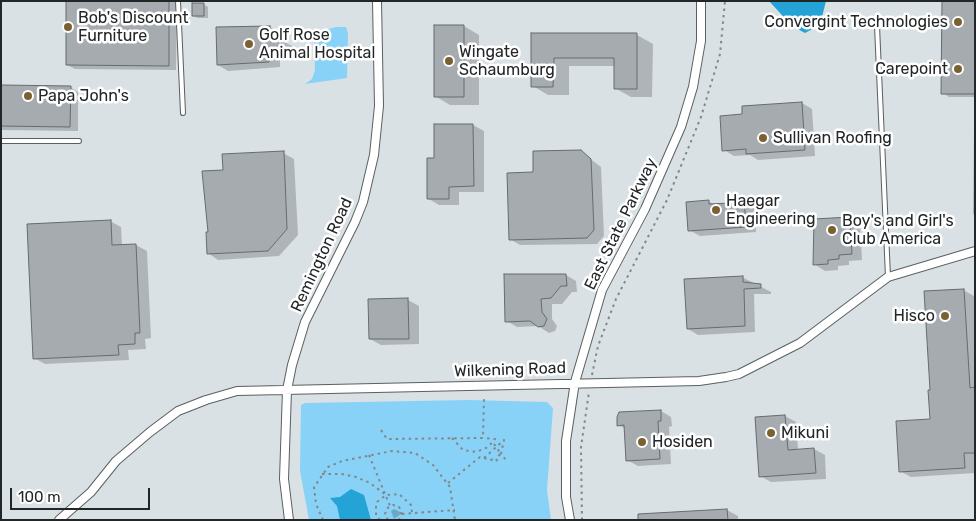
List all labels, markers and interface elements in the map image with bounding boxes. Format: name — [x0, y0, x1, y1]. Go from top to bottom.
place label: Bob's Discount Furniture — [78, 8, 189, 46]
place label: Convergint Technologies — [764, 12, 948, 32]
marker: Convergint Technologies — [952, 16, 964, 28]
marker: Bob's Discount Furniture — [62, 21, 74, 33]
place label: Golf Rose Animal Hospital — [259, 25, 375, 63]
marker: Golf Rose Animal Hospital — [243, 38, 255, 50]
place label: Wingate Schaumburg — [459, 42, 555, 80]
marker: Wingate Schaumburg — [443, 55, 455, 67]
place label: Carepoint — [875, 59, 948, 79]
marker: Carepoint — [952, 63, 964, 75]
place label: Papa John's — [38, 86, 129, 106]
marker: Papa John's — [22, 90, 34, 102]
place label: Sullivan Roofing — [773, 128, 892, 148]
marker: Sullivan Roofing — [757, 132, 769, 144]
street label: East State Parkway — [581, 155, 661, 293]
place label: Haegar Engineering — [726, 191, 816, 229]
street label: Remington Road — [287, 195, 357, 315]
marker: Haegar Engineering — [710, 204, 722, 216]
place label: Boy's and Girl's Club America — [842, 211, 954, 249]
marker: Boy's and Girl's Club America — [826, 224, 838, 236]
place label: Hisco — [894, 306, 935, 326]
marker: Hisco — [939, 310, 951, 322]
street label: Wilkening Road — [454, 358, 566, 382]
place label: Mikuni — [781, 423, 829, 443]
marker: Mikuni — [765, 427, 777, 439]
place label: Hosiden — [652, 432, 713, 452]
marker: Hosiden — [636, 436, 648, 448]
scale bar — [12, 478, 152, 510]
text: 100 m — [18, 488, 60, 506]

